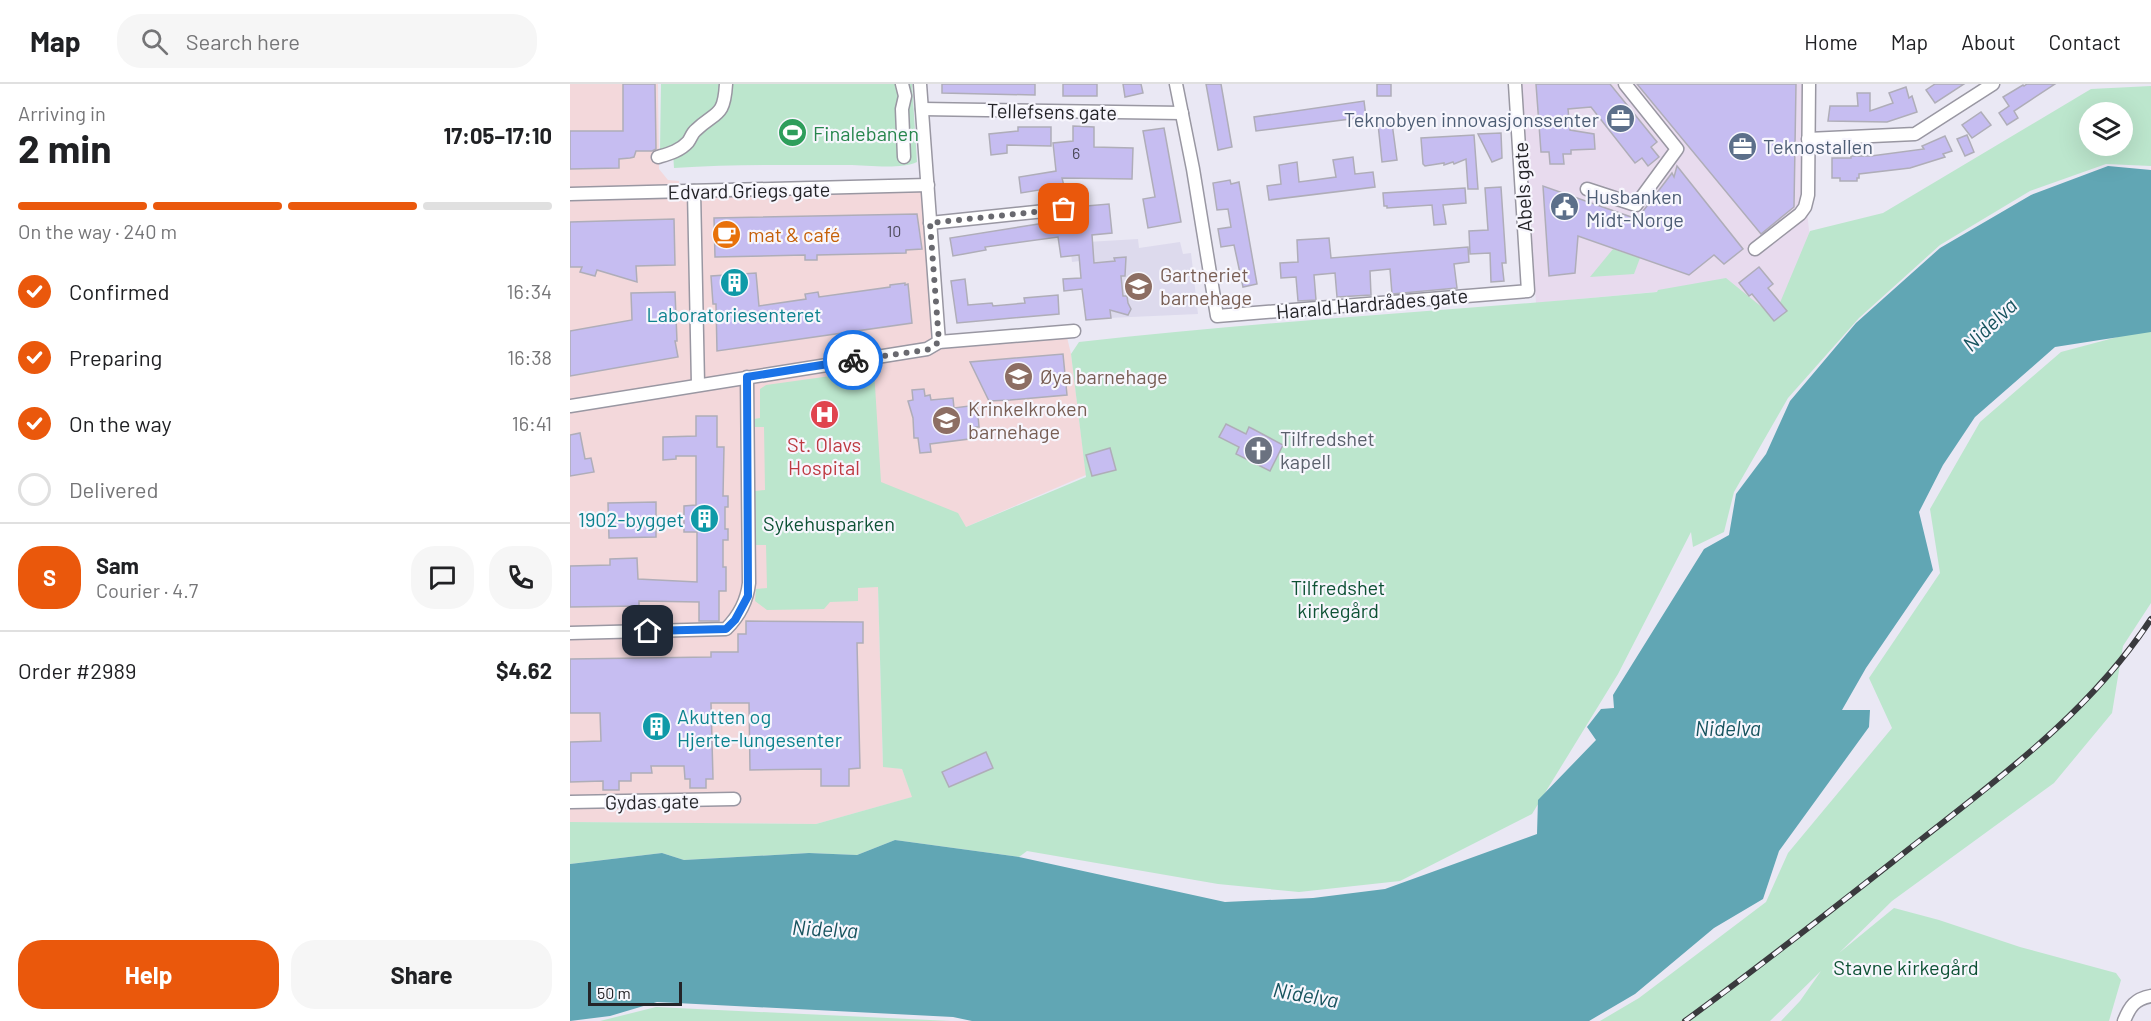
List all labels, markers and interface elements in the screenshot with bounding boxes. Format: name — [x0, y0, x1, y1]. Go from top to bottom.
search box — [117, 14, 537, 68]
text: Map — [30, 24, 81, 58]
icon: search — [138, 25, 171, 58]
text: Search here — [186, 28, 300, 54]
text: Home — [1804, 29, 1858, 54]
text: Map — [1891, 29, 1928, 54]
text: About — [1961, 29, 2016, 54]
text: Contact — [2049, 29, 2121, 54]
street label: Tellefsens gate — [987, 98, 1117, 124]
text: Arriving in — [18, 101, 106, 125]
map controls — [2079, 102, 2133, 156]
button: layers — [2079, 102, 2133, 156]
office icon: Teknobyen innovasjonssenter — [1604, 103, 1636, 135]
place label: Teknobyen innovasjonssenter — [1344, 107, 1599, 131]
sports icon: Finalebanen — [776, 117, 808, 149]
place label: Finalebanen — [813, 121, 919, 145]
text: 17:05–17:10 — [443, 122, 552, 148]
text: 2 min — [18, 124, 111, 171]
office icon: Teknostallen — [1726, 130, 1758, 162]
place label: Teknostallen — [1763, 134, 1873, 158]
street label: Abels gate — [1508, 141, 1536, 233]
house number: 6 — [1072, 143, 1080, 162]
street label: Edvard Griegs gate — [668, 177, 830, 203]
pin — [1038, 183, 1089, 234]
place label: Husbanken Midt-Norge — [1586, 184, 1684, 231]
public building icon: Husbanken Midt-Norge — [1549, 191, 1581, 223]
icon: bag — [1047, 192, 1080, 225]
cafe icon: mat & café — [711, 218, 743, 250]
text: On the way · 240 m — [18, 219, 177, 243]
house number: 10 — [887, 221, 901, 240]
place label: mat & café — [748, 222, 841, 246]
place label: Gartneriet barnehage — [1160, 262, 1252, 309]
building icon: Laboratoriesenteret — [718, 267, 750, 299]
school or university icon: Gartneriet barnehage — [1123, 270, 1155, 302]
icon: check — [18, 275, 51, 308]
text: Confirmed — [69, 278, 169, 304]
text: 16:34 — [507, 279, 552, 303]
street label: Harald Hardrådes gate — [1275, 283, 1469, 323]
water label: Nidelva — [1957, 292, 2021, 356]
place label: Laboratoriesenteret — [646, 302, 822, 326]
courier — [823, 330, 883, 390]
icon: check — [18, 341, 51, 374]
text: Preparing — [69, 344, 162, 370]
icon: bike — [837, 344, 870, 377]
text: 16:38 — [507, 345, 552, 369]
school or university icon: Øya barnehage — [1003, 360, 1035, 392]
place label: Øya barnehage — [1040, 364, 1168, 388]
place label: Krinkelkroken barnehage — [968, 396, 1087, 443]
hospital icon: St. Olavs Hospital — [808, 398, 840, 430]
school or university icon: Krinkelkroken barnehage — [931, 404, 963, 436]
icon: check — [18, 407, 51, 440]
text: On the way — [69, 410, 172, 436]
text: 16:41 — [512, 411, 552, 435]
place label: Tilfredshet kapell — [1280, 426, 1375, 473]
place label: St. Olavs Hospital — [787, 432, 861, 479]
church icon: Tilfredshet kapell — [1243, 434, 1275, 466]
text: Delivered — [69, 476, 158, 502]
building icon: 1902-bygget — [689, 503, 721, 535]
place label: 1902-bygget — [578, 507, 684, 531]
park label: Sykehusparken — [763, 511, 895, 535]
button: chat — [411, 546, 474, 609]
button: phone — [489, 546, 552, 609]
text: Sam — [96, 552, 139, 578]
text: S — [43, 564, 56, 590]
park label: Tilfredshet kirkegård — [1291, 575, 1385, 622]
text: Courier · 4.7 — [96, 578, 198, 602]
pin — [622, 605, 673, 656]
icon: home — [631, 614, 664, 647]
text: Order #2989 — [18, 657, 136, 683]
text: $4.62 — [496, 657, 552, 683]
place label: Akutten og Hjerte-lungesenter — [677, 704, 842, 751]
building icon: Akutten og Hjerte-lungesenter — [640, 711, 672, 743]
water label: Nidelva — [1695, 715, 1761, 740]
street label: Gydas gate — [605, 788, 699, 814]
water label: Nidelva — [791, 914, 859, 942]
button: Help — [18, 940, 279, 1009]
button: Share — [291, 940, 552, 1009]
park label: Stavne kirkegård — [1833, 955, 1979, 979]
water label: Nidelva — [1271, 976, 1341, 1012]
scale bar — [588, 979, 682, 1006]
text: 50 m — [597, 983, 631, 1002]

